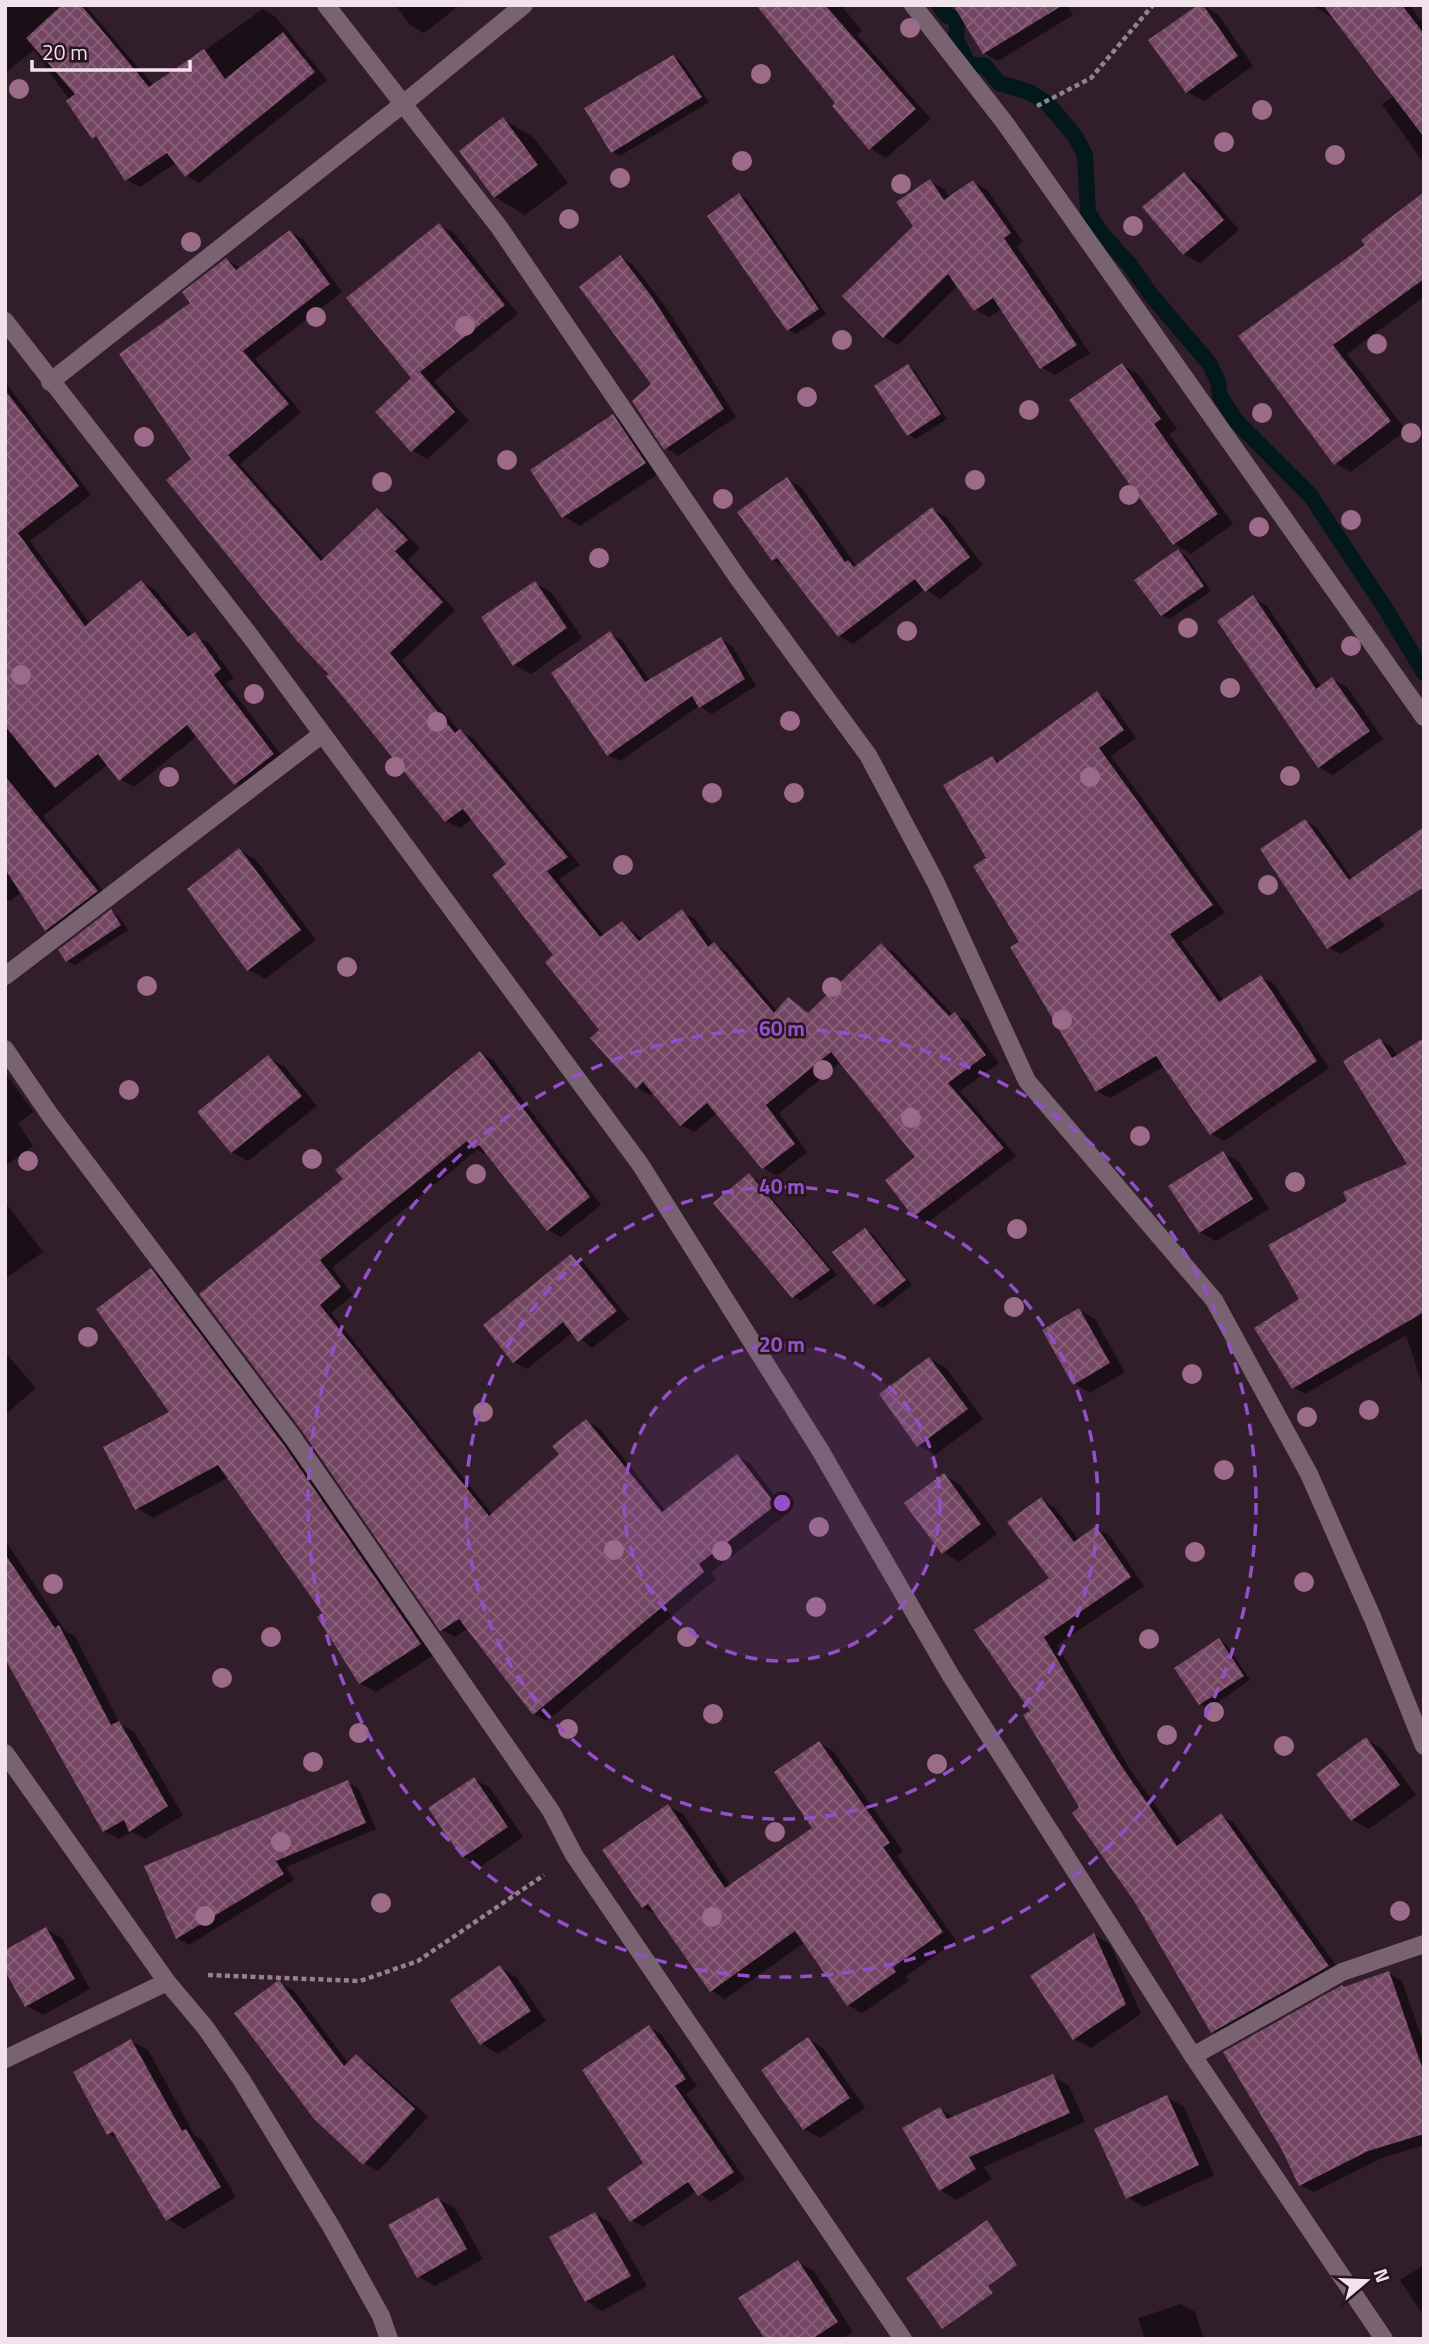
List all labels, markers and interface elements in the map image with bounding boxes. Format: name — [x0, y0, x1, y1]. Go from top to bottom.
scale bar — [32, 28, 189, 72]
text: 20 m — [42, 36, 88, 68]
text: 60 m — [759, 1012, 805, 1044]
text: 40 m — [759, 1170, 805, 1202]
text: 20 m — [759, 1328, 805, 1360]
centre of rings — [770, 1491, 794, 1515]
north arrow — [1331, 2246, 1401, 2316]
text: N — [1367, 2264, 1398, 2286]

